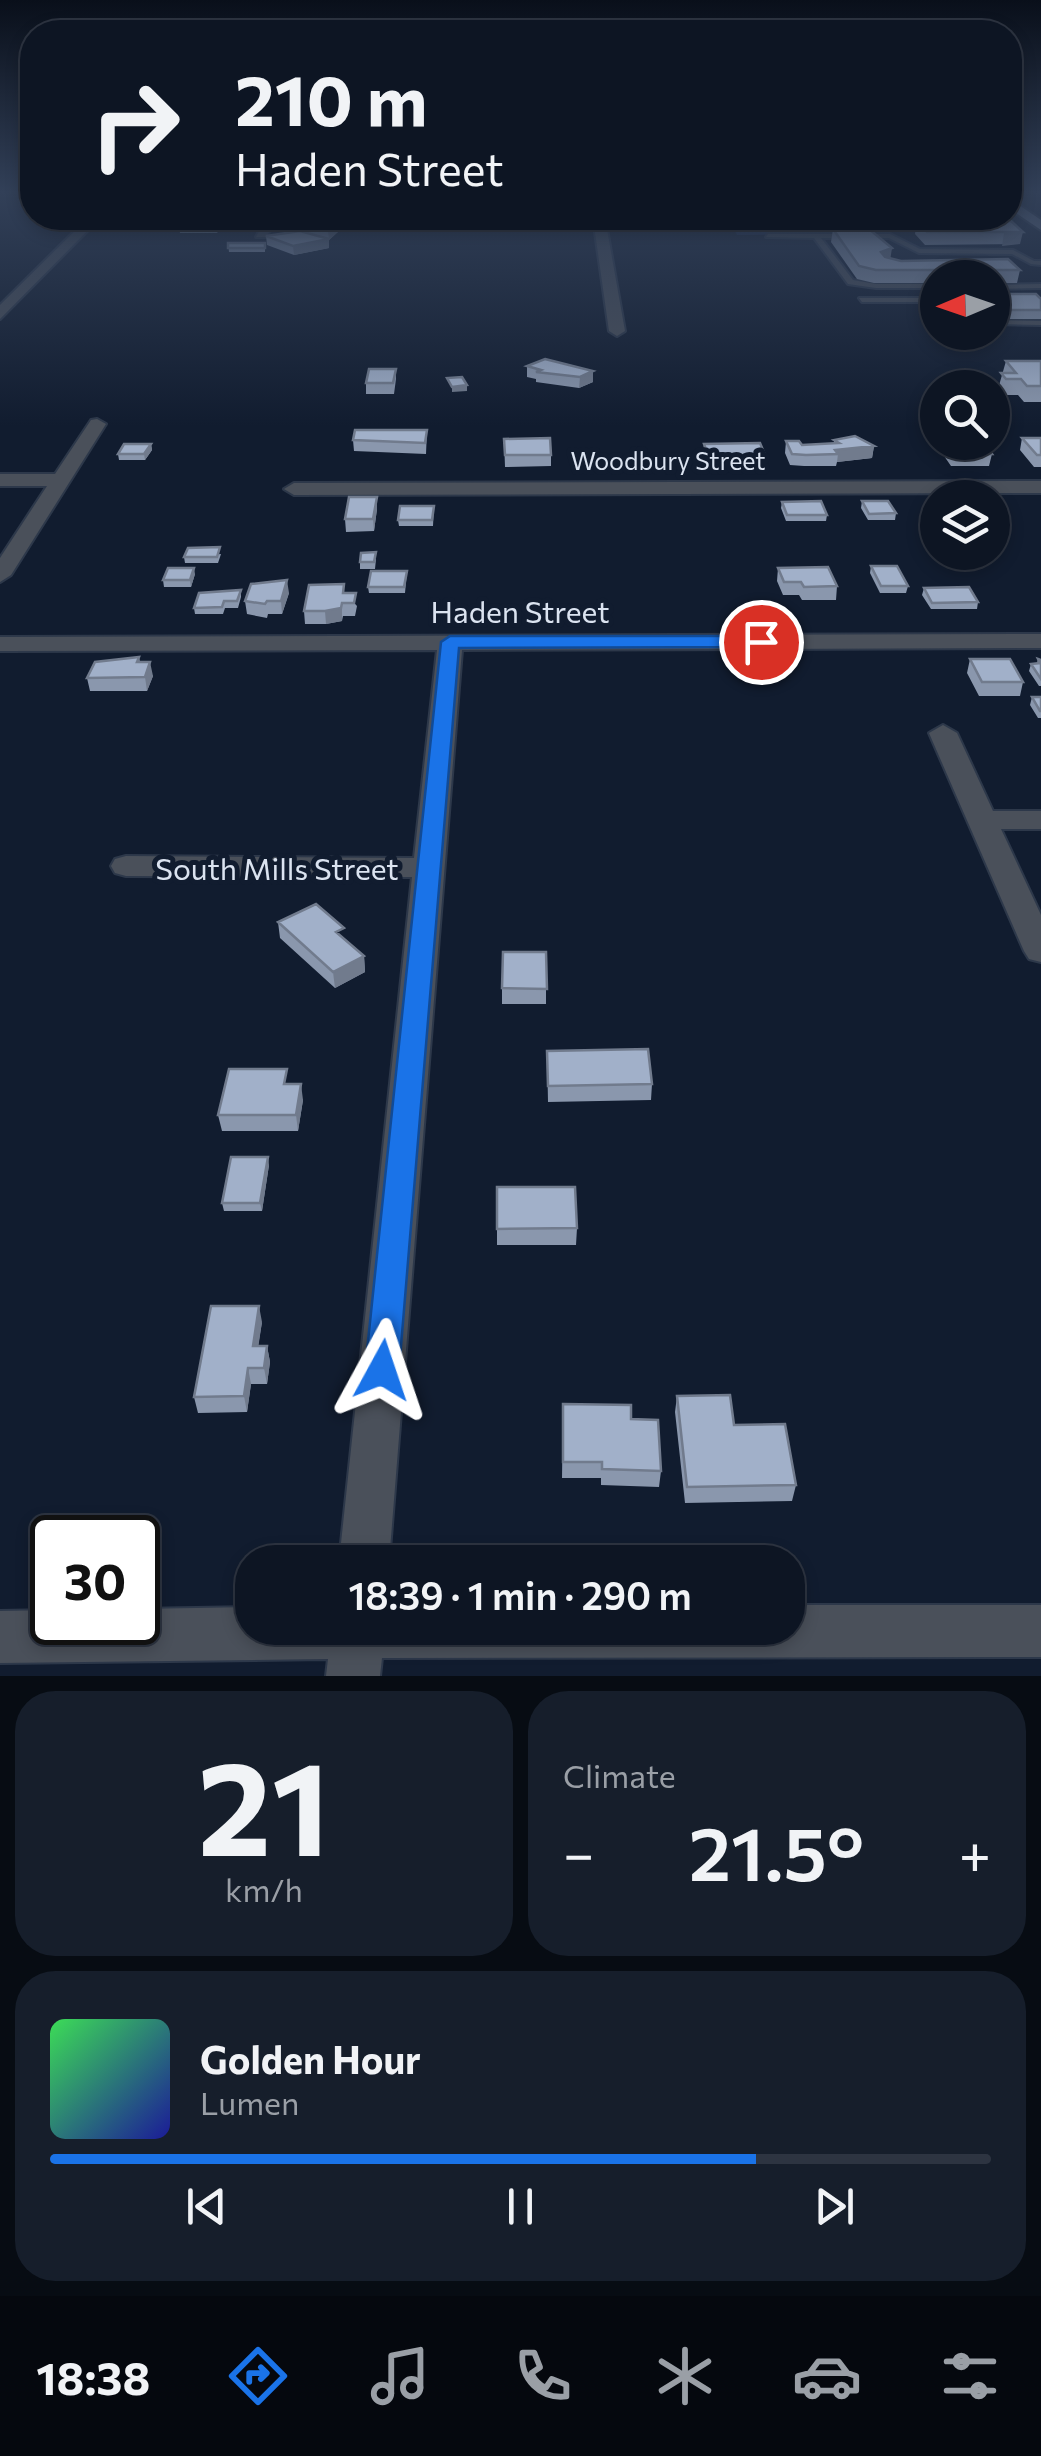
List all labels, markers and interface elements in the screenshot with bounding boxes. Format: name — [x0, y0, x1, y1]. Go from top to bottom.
text: 210 m — [235, 55, 427, 140]
icon: right — [70, 60, 200, 190]
text: Haden Street — [235, 140, 504, 195]
north arrow — [920, 260, 1010, 350]
map controls — [920, 260, 1010, 570]
button: search — [920, 370, 1010, 460]
street label: Woodbury Street — [570, 445, 766, 475]
button: layers — [920, 480, 1010, 570]
street label: Haden Street — [430, 592, 610, 629]
pin — [719, 600, 804, 685]
icon: arrive — [734, 615, 789, 670]
street label: South Mills Street — [155, 849, 399, 886]
position arrow — [330, 1318, 434, 1422]
speed limit sign: 30 — [30, 1515, 160, 1645]
text: 18:39 · 1 min · 290 m — [348, 1571, 692, 1618]
text: 21 — [198, 1724, 330, 1883]
text: Climate — [563, 1755, 676, 1795]
text: 21.5° — [689, 1805, 864, 1896]
text: − — [563, 1818, 594, 1885]
text: + — [959, 1818, 991, 1885]
text: km/h — [225, 1869, 303, 1909]
text: Golden Hour — [200, 2035, 421, 2082]
text: Lumen — [200, 2082, 299, 2122]
icon: previous — [179, 2179, 234, 2234]
icon: pause — [493, 2179, 548, 2234]
icon: next — [807, 2179, 862, 2234]
icon: directions — [223, 2341, 293, 2411]
icon: music — [365, 2341, 435, 2411]
icon: phone — [508, 2341, 578, 2411]
icon: climate — [650, 2341, 720, 2411]
icon: car — [792, 2341, 862, 2411]
icon: filters — [935, 2341, 1005, 2411]
text: 18:38 — [36, 2349, 150, 2404]

